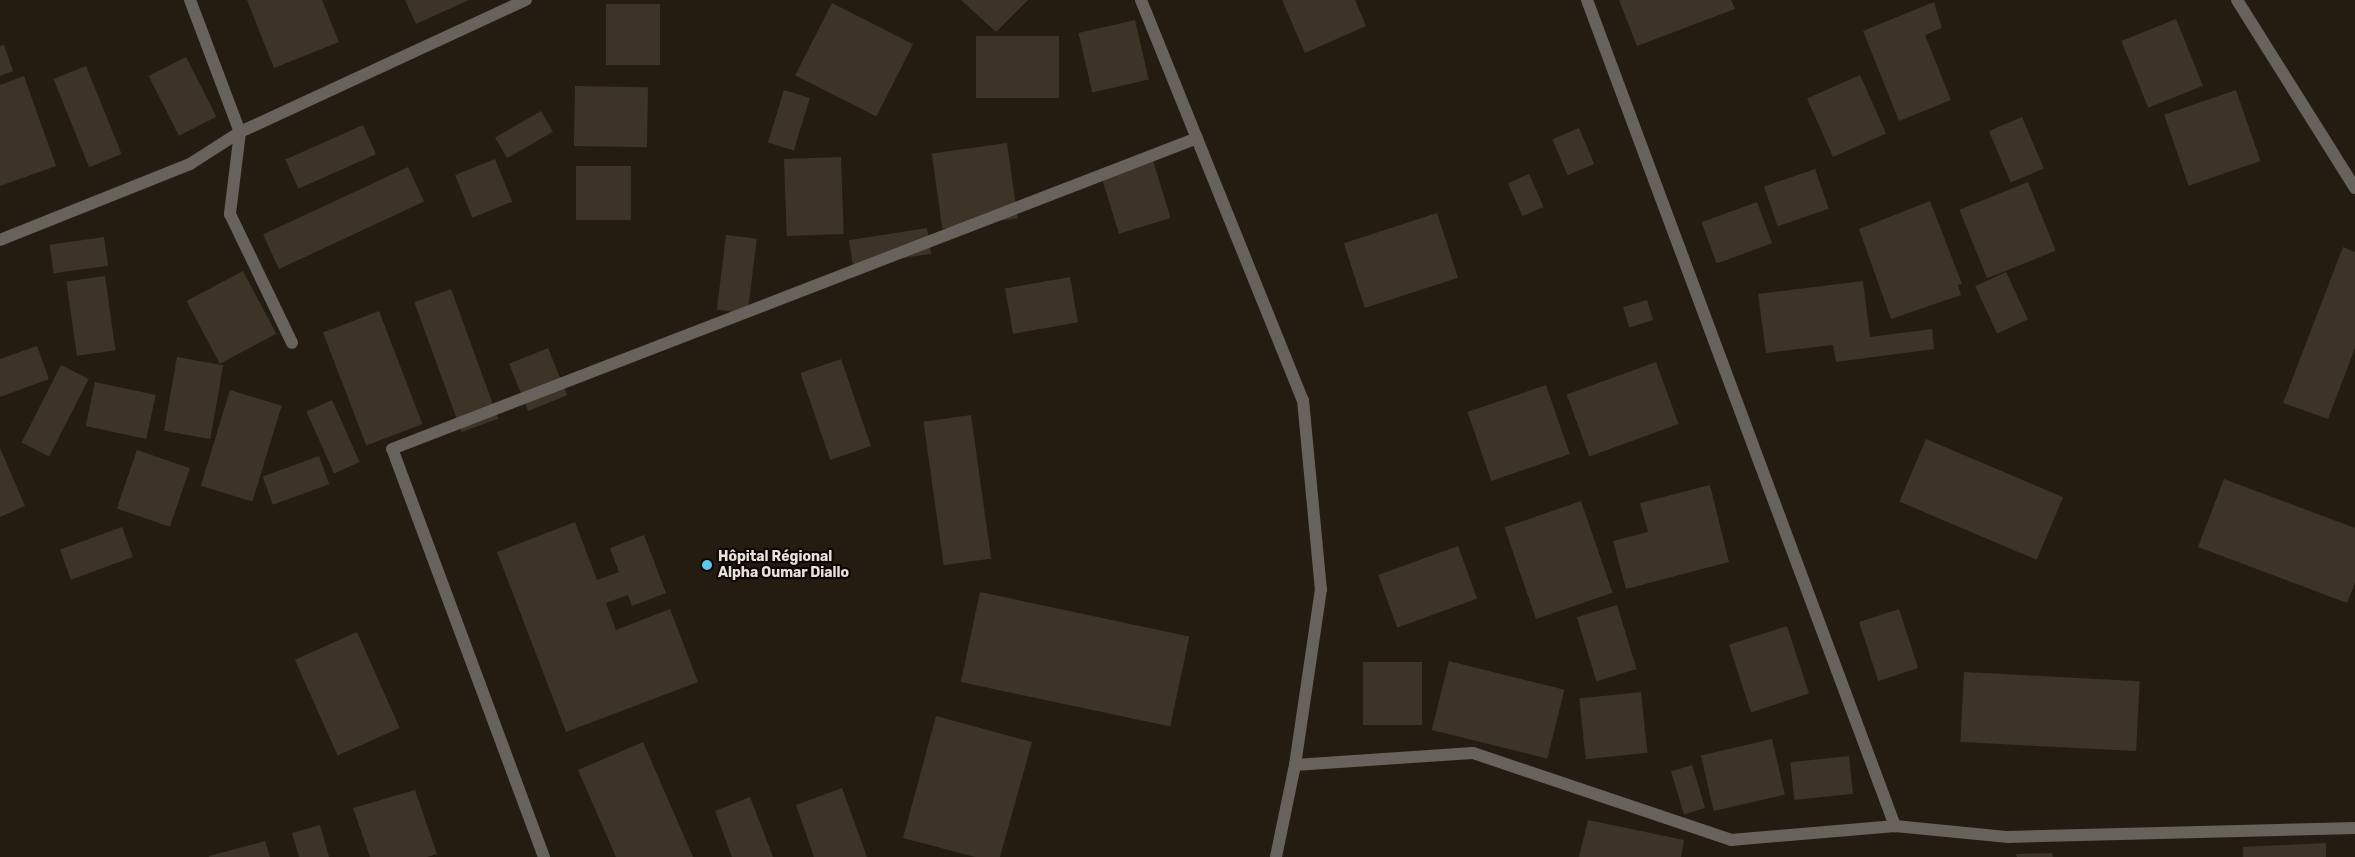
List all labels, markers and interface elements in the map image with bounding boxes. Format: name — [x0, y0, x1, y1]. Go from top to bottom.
place label: Hôpital Régional Alpha Oumar Diallo — [718, 549, 849, 582]
marker: Hôpital Régional Alpha Oumar Diallo — [700, 558, 714, 572]

